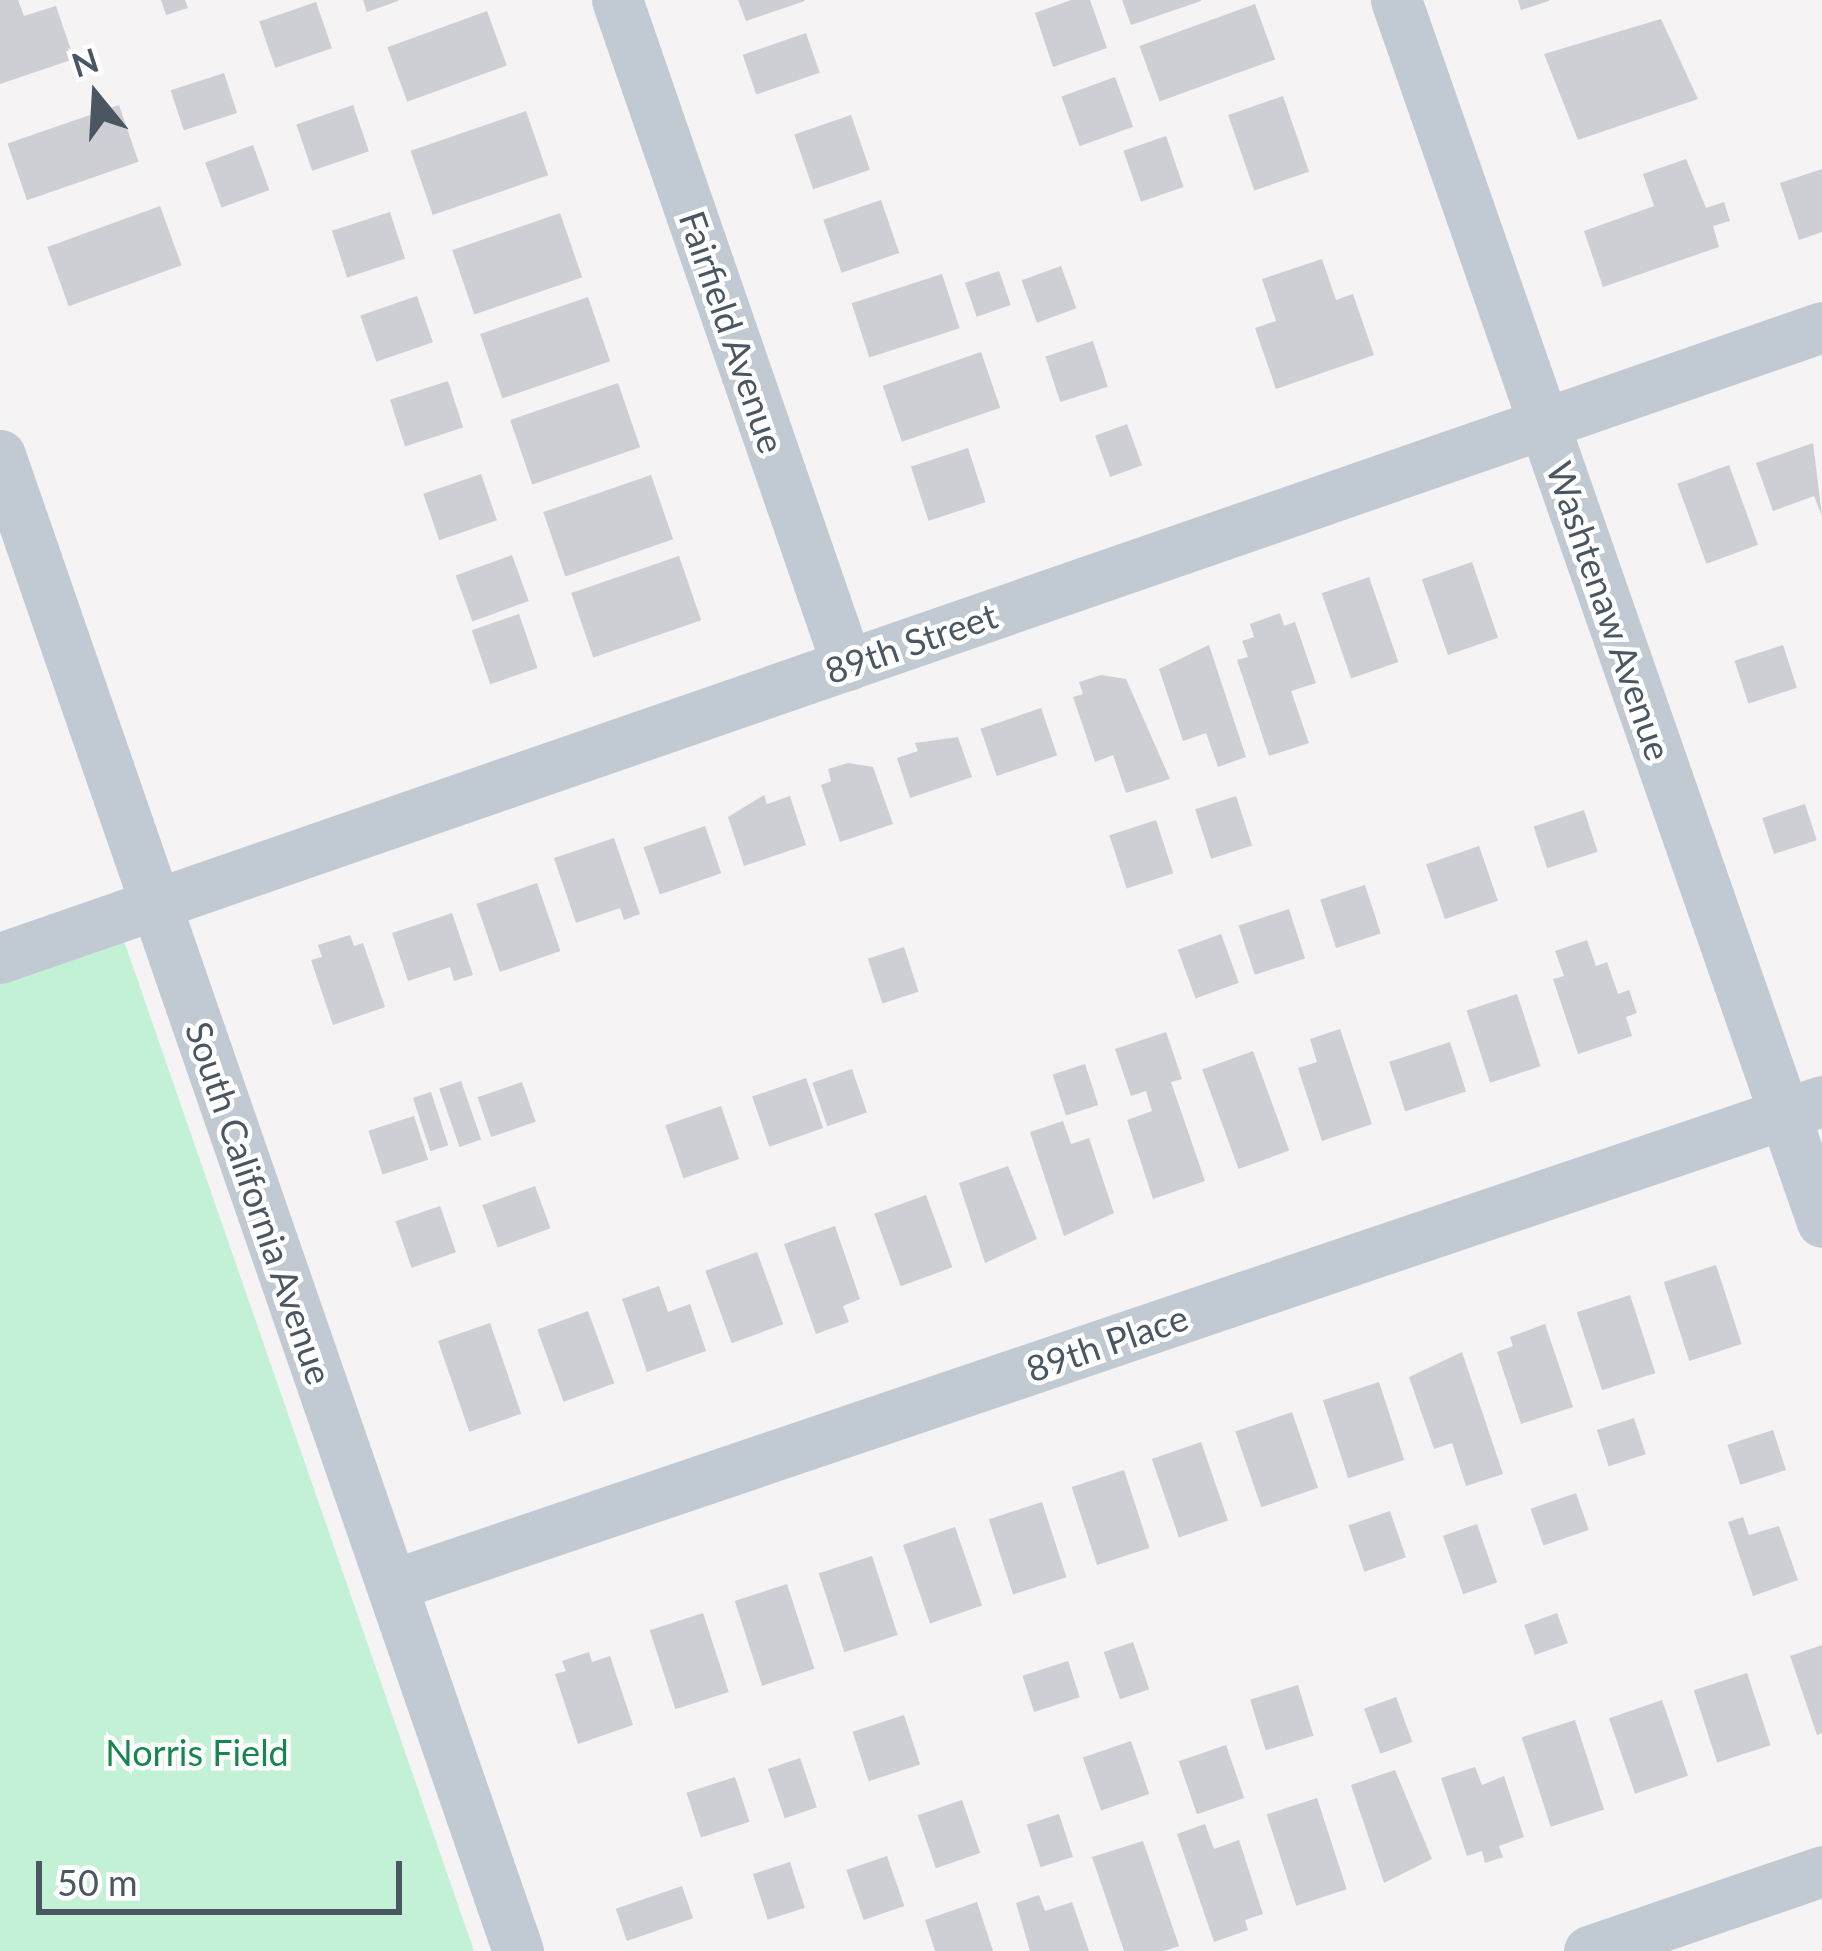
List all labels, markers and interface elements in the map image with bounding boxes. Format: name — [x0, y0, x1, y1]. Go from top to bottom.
north arrow — [36, 36, 156, 156]
text: N — [67, 39, 103, 85]
street label: Fairfield Avenue — [670, 205, 794, 459]
street label: Washtenaw Avenue — [1537, 455, 1681, 767]
street label: 89th Street — [819, 593, 1003, 693]
street label: South California Avenue — [176, 1015, 342, 1391]
street label: 89th Place — [1021, 1295, 1193, 1391]
park label: Norris Field — [105, 1731, 289, 1775]
scale bar — [42, 1837, 408, 1911]
text: 50 m — [57, 1860, 138, 1904]

